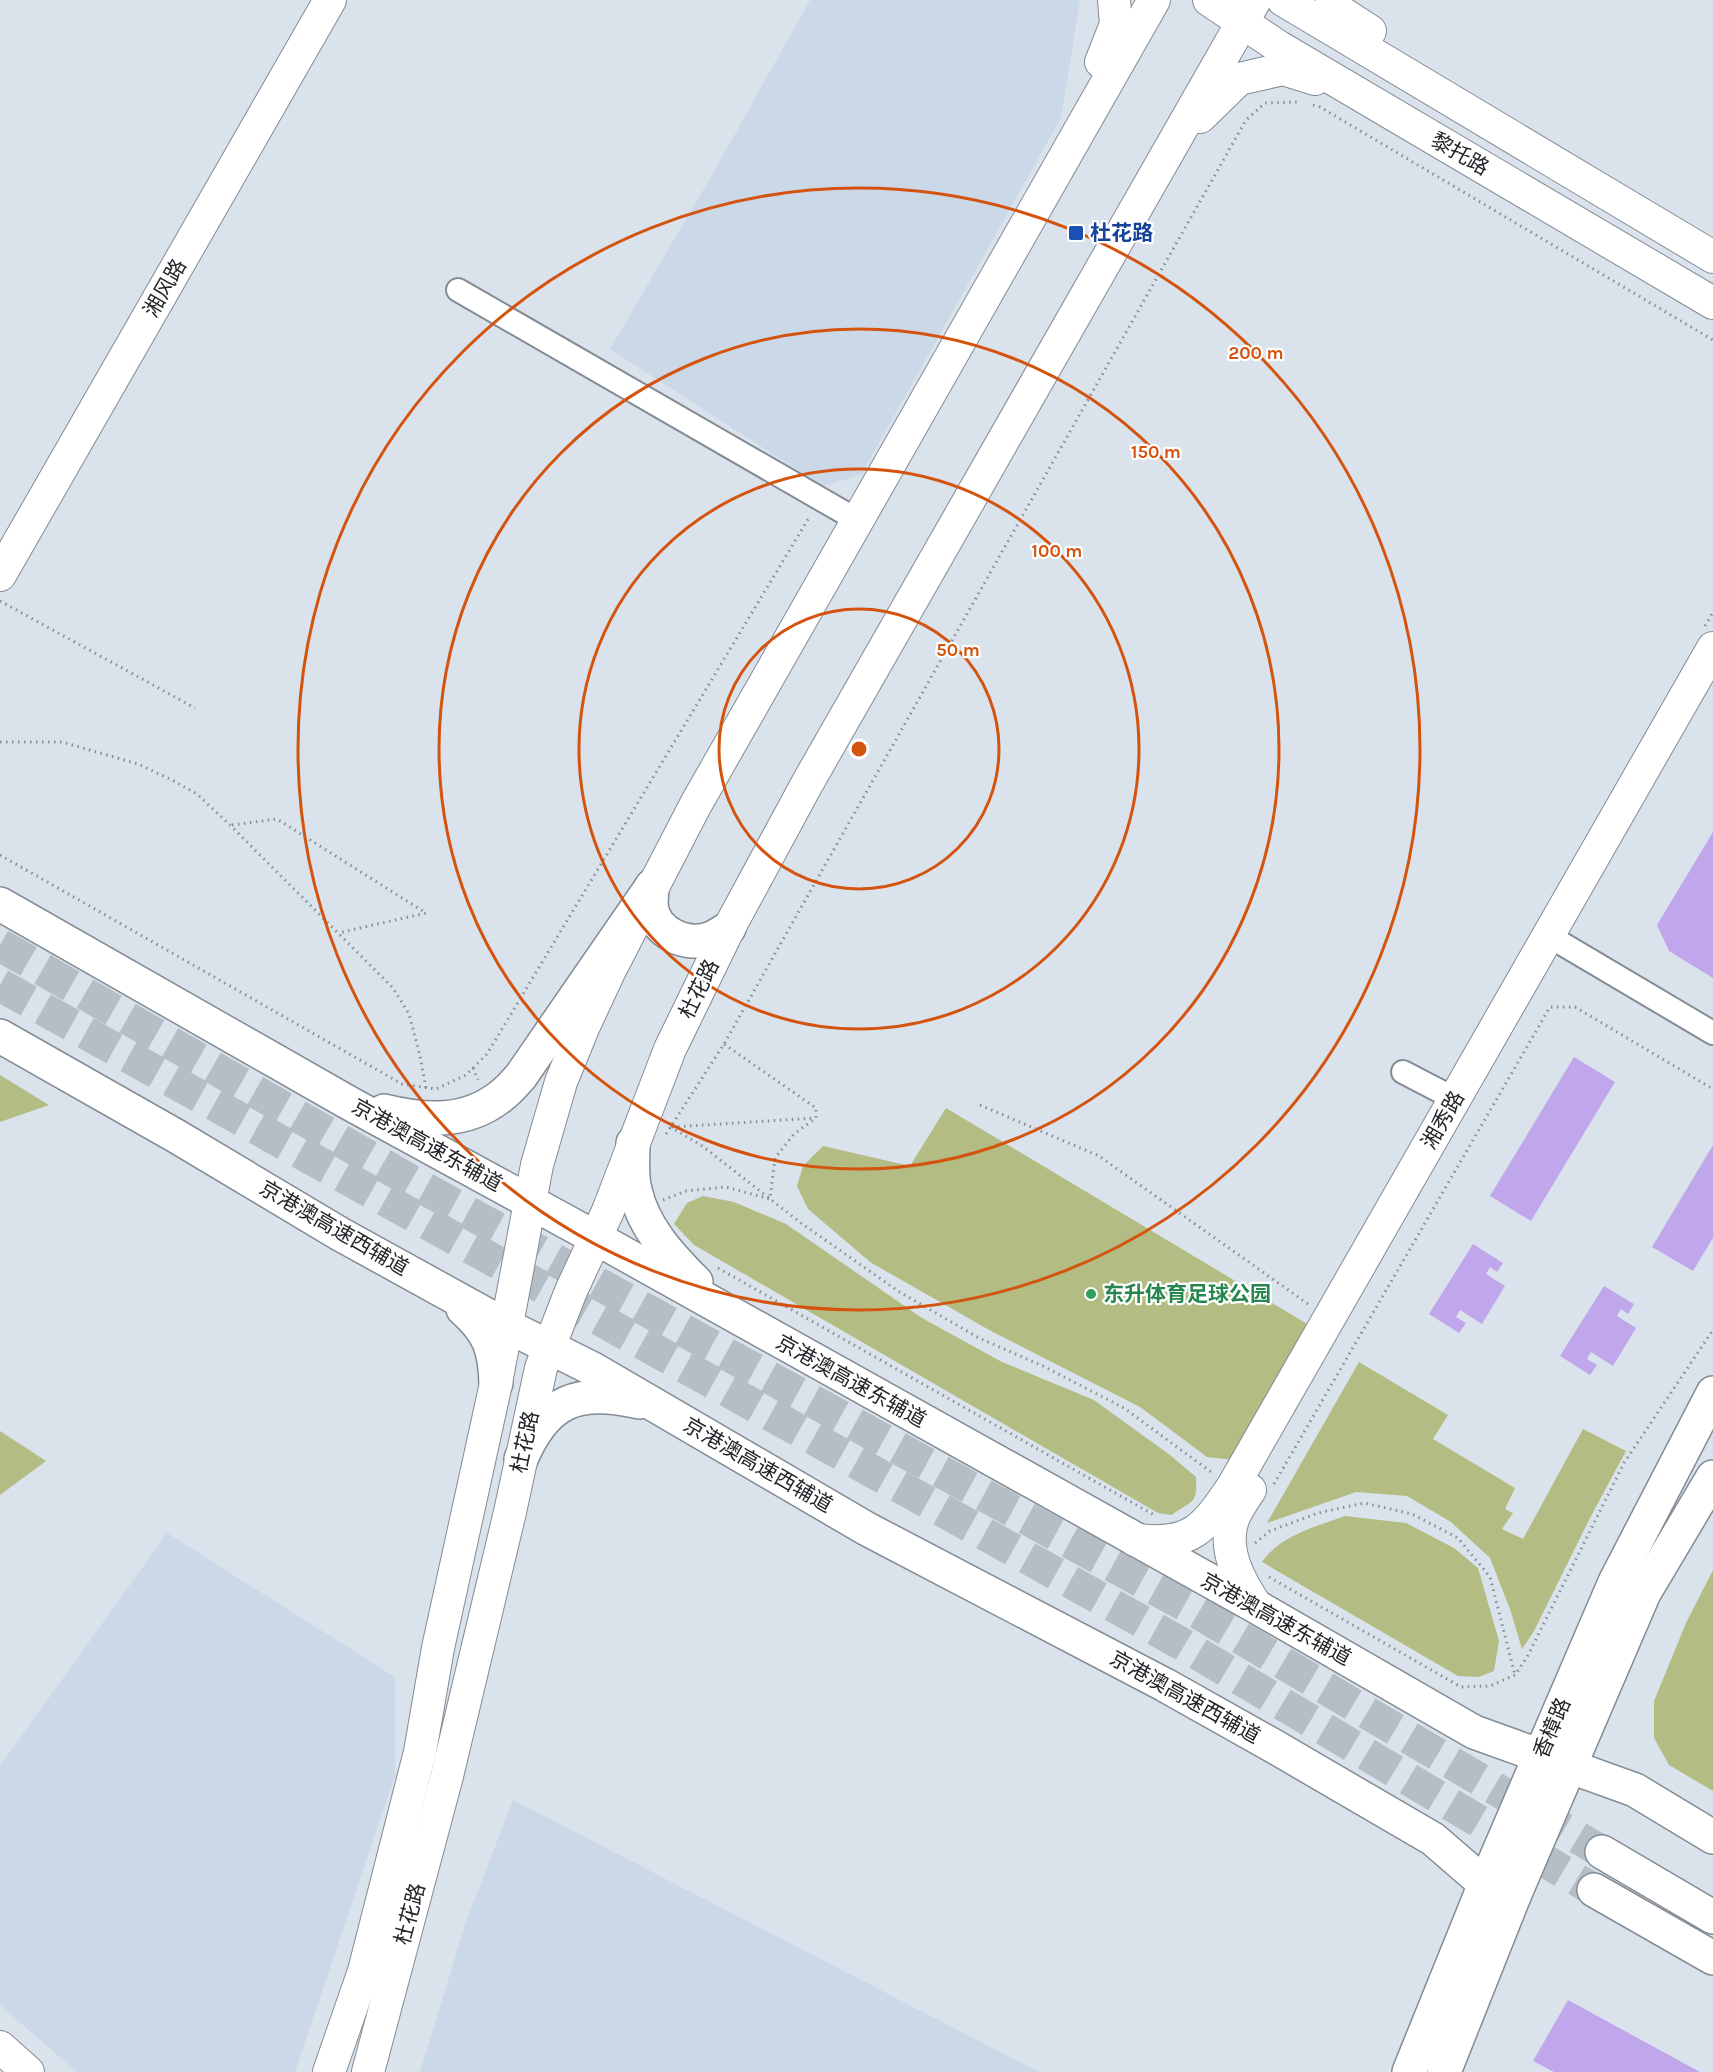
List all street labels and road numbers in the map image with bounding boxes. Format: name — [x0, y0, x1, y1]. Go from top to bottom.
street label: 黎托路 — [1427, 128, 1493, 180]
street label: 湘风路 — [139, 255, 191, 321]
street label: 杜花路 — [674, 955, 724, 1023]
street label: 湘秀路 — [1417, 1087, 1469, 1153]
street label: 京港澳高速东辅道 — [348, 1094, 506, 1196]
street label: 京港澳高速西辅道 — [255, 1176, 413, 1280]
street label: 京港澳高速东辅道 — [772, 1330, 930, 1432]
street label: 杜花路 — [507, 1409, 543, 1475]
street label: 京港澳高速西辅道 — [679, 1413, 837, 1517]
street label: 京港澳高速东辅道 — [1197, 1568, 1355, 1670]
street label: 京港澳高速西辅道 — [1106, 1646, 1264, 1748]
street label: 香樟路 — [1529, 1694, 1575, 1762]
street label: 杜花路 — [390, 1880, 430, 1948]

